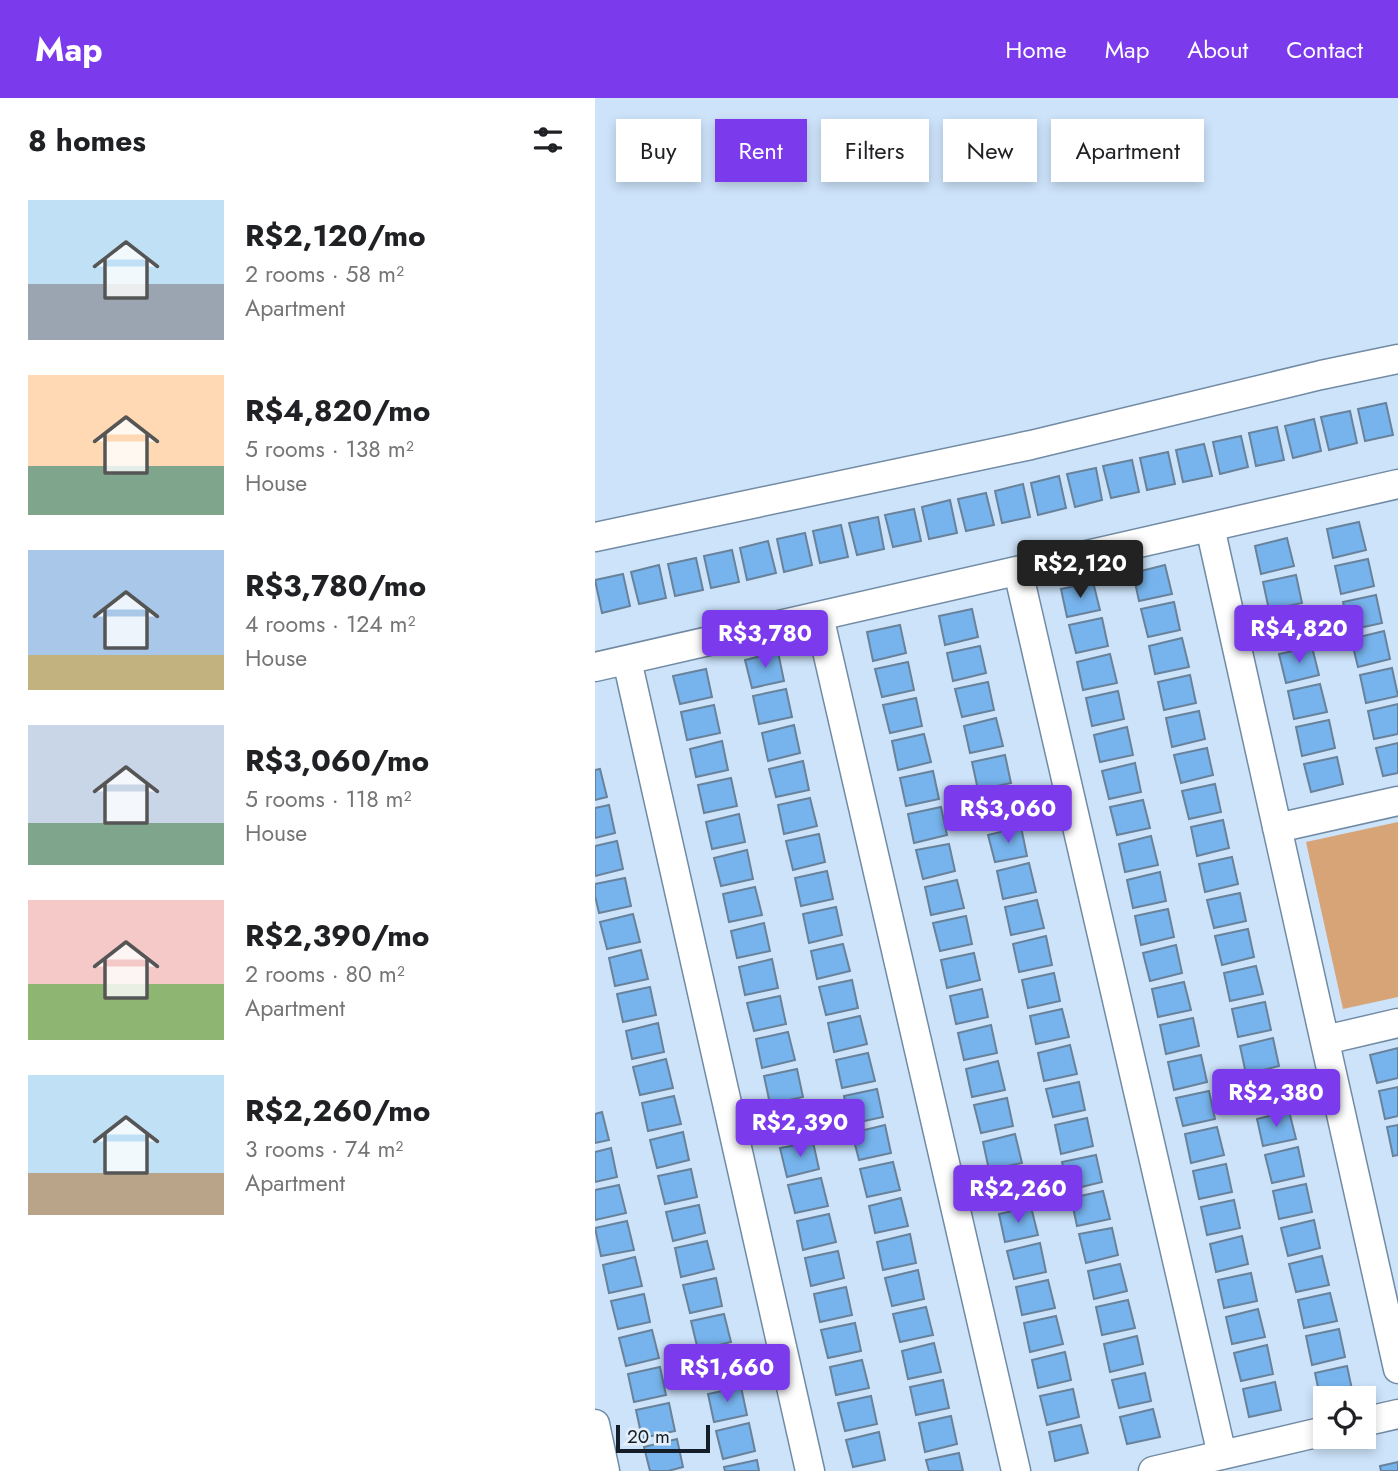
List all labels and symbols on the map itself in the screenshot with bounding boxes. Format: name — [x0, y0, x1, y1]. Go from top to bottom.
pin: R$2,120 — [1015, 540, 1145, 600]
pin: R$4,820 — [1234, 606, 1364, 665]
pin: R$3,780 — [700, 610, 830, 670]
pin: R$3,060 — [943, 786, 1073, 845]
pin: R$2,380 — [1211, 1070, 1341, 1129]
pin: R$2,390 — [735, 1100, 865, 1159]
pin: R$2,260 — [953, 1166, 1083, 1225]
pin: R$1,660 — [662, 1344, 792, 1404]
scale bar — [616, 1422, 711, 1454]

